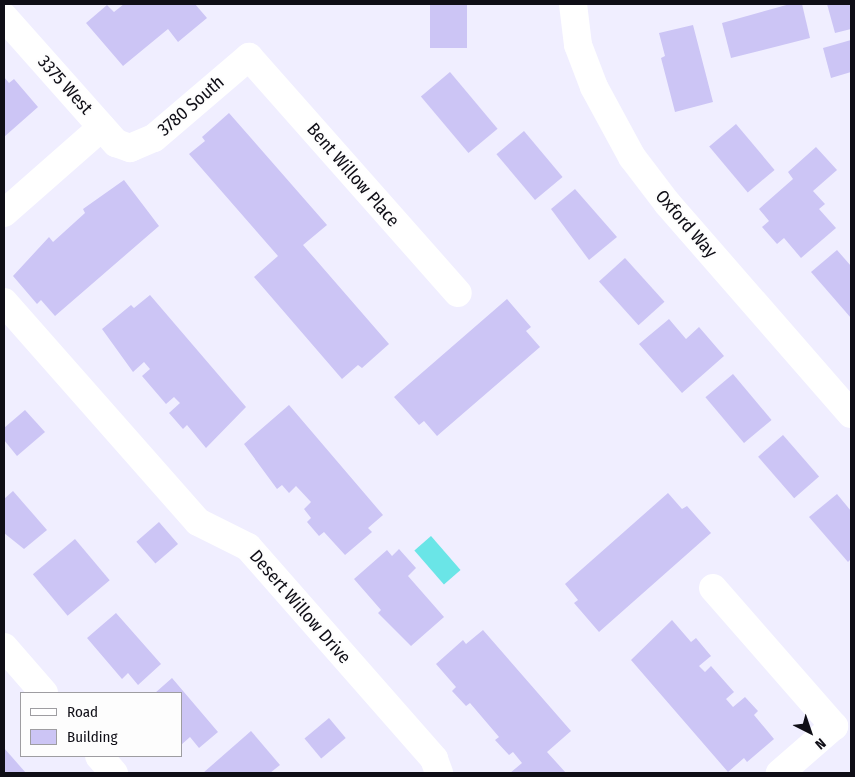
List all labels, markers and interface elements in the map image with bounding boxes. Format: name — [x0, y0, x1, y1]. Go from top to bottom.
street label: 3375 West — [33, 51, 97, 119]
street label: 3780 South — [153, 71, 229, 141]
street label: Bent Willow Place — [302, 119, 404, 231]
street label: Oxford Way — [651, 186, 721, 262]
street label: Desert Willow Drive — [245, 546, 355, 668]
legend — [20, 692, 182, 757]
text: Road — [67, 703, 98, 721]
north arrow — [785, 707, 835, 757]
text: Building — [67, 728, 118, 746]
text: N — [811, 735, 829, 753]

